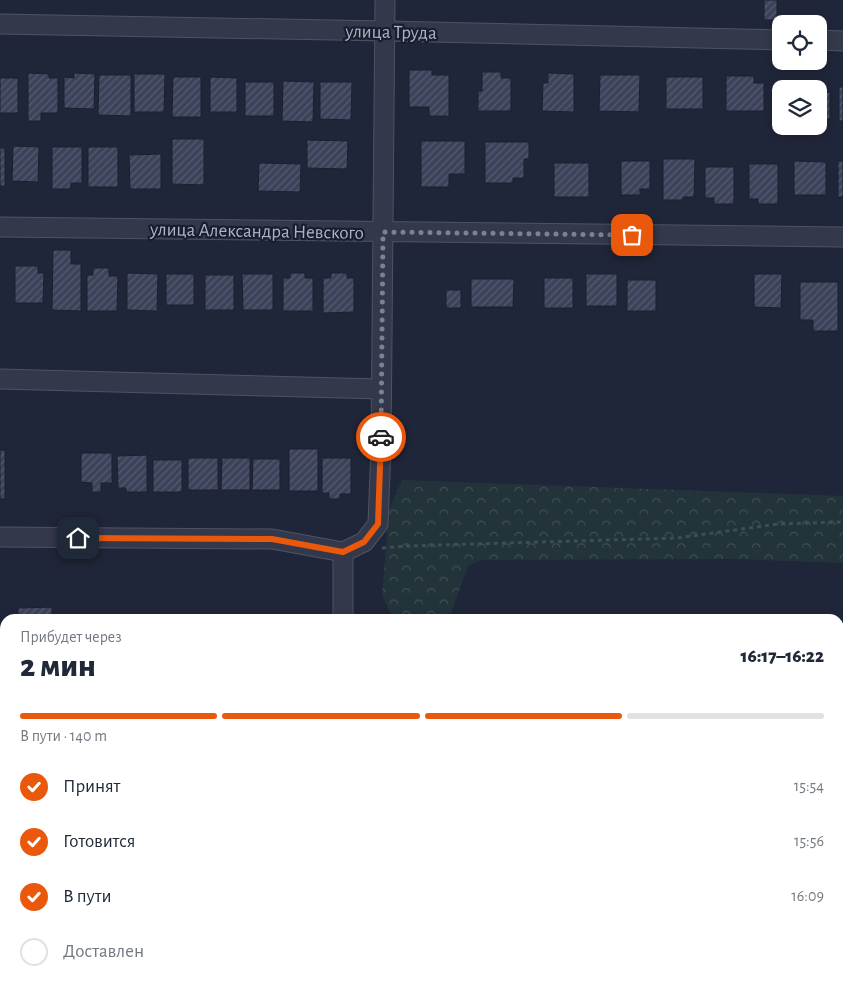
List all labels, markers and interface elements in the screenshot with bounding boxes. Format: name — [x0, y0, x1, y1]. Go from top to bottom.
map controls — [772, 15, 827, 135]
button: locate — [772, 15, 827, 70]
street label: улица Труда — [344, 22, 437, 43]
button: layers — [772, 80, 827, 135]
pin — [611, 214, 653, 256]
street label: улица Александра Невского — [149, 220, 364, 243]
icon: bag — [618, 221, 646, 249]
courier — [356, 412, 406, 462]
icon: car — [367, 423, 395, 451]
pin — [57, 517, 99, 559]
icon: home — [64, 524, 92, 552]
text: Прибудет через — [20, 629, 122, 645]
text: 16:17–16:22 — [741, 647, 824, 666]
text: 2 мин — [20, 650, 96, 682]
text: В пути · 140 m — [20, 728, 107, 744]
icon: check — [20, 773, 48, 801]
text: Принят — [63, 777, 120, 796]
text: 15:54 — [794, 778, 824, 794]
icon: check — [20, 828, 48, 856]
text: Готовится — [63, 832, 136, 851]
text: 15:56 — [794, 833, 824, 849]
icon: check — [20, 883, 48, 911]
text: В пути — [63, 887, 112, 906]
text: 16:09 — [791, 888, 824, 904]
text: Доставлен — [63, 942, 144, 961]

